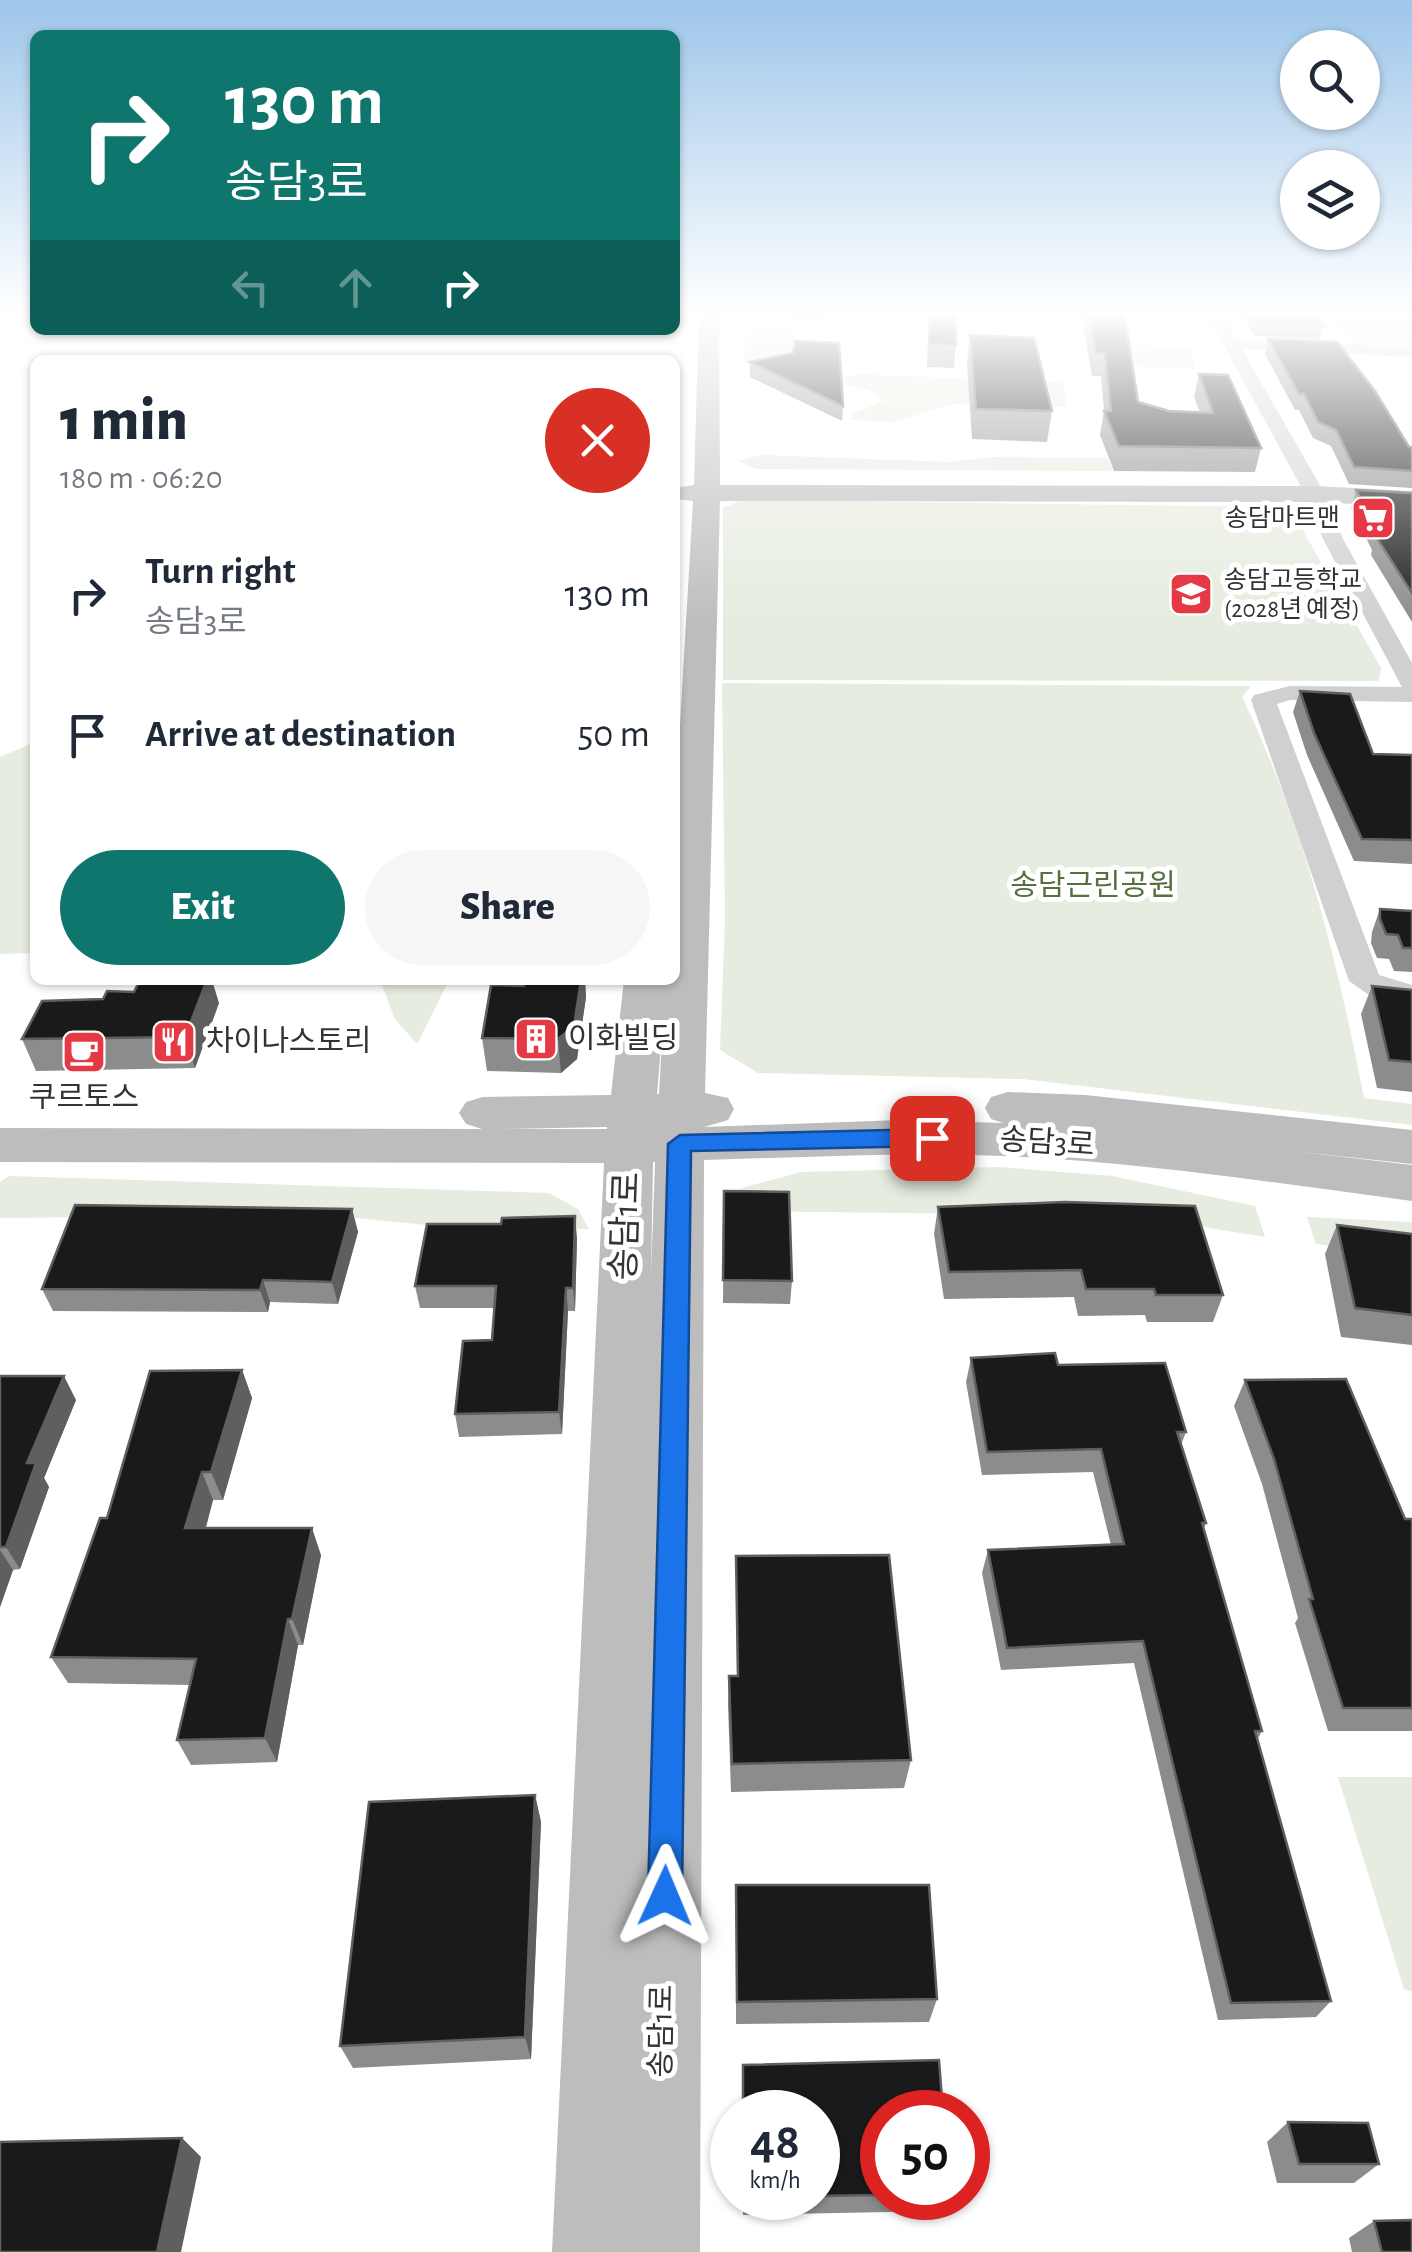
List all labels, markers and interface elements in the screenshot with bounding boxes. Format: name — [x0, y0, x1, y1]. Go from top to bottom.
map controls — [1280, 30, 1380, 250]
button: search — [1280, 30, 1380, 130]
text: 130 m — [225, 67, 384, 137]
icon: right — [60, 70, 190, 200]
button: layers — [1280, 150, 1380, 250]
text: 송담3로 — [225, 161, 368, 206]
icon: left — [223, 260, 278, 315]
icon: ahead — [328, 260, 383, 315]
icon: right — [433, 260, 488, 315]
button: close — [545, 388, 650, 493]
text: 1 min — [60, 391, 188, 451]
text: 180 m · 06:20 — [60, 462, 223, 494]
supermarket icon: 송담마트맨 — [1350, 495, 1396, 541]
place label: 송담마트맨 — [1225, 505, 1340, 531]
text: Turn right — [145, 553, 295, 591]
place label: 송담고등학교 (2028년 예정) — [1224, 567, 1362, 622]
icon: right — [60, 568, 115, 623]
school or university icon: 송담고등학교 (2028년 예정) — [1168, 571, 1214, 617]
text: 130 m — [565, 576, 650, 614]
text: 송담3로 — [145, 606, 247, 638]
icon: arrive — [60, 708, 115, 763]
text: Arrive at destination — [145, 716, 456, 754]
text: 50 m — [577, 716, 650, 754]
button: Exit — [60, 850, 345, 965]
button: Share — [365, 850, 650, 965]
park label: 송담근린공원 — [1010, 870, 1176, 901]
building icon: 이화빌딩 — [513, 1016, 559, 1062]
restaurant icon: 차이나스토리 — [151, 1019, 197, 1065]
place label: 이화빌딩 — [568, 1022, 678, 1054]
place label: 차이나스토리 — [206, 1025, 372, 1057]
cafe icon: 쿠르토스 — [61, 1029, 107, 1075]
place label: 쿠르토스 — [29, 1083, 139, 1113]
pin — [890, 1096, 975, 1181]
icon: arrive — [905, 1111, 960, 1166]
street label: 송담3로 — [998, 1124, 1096, 1161]
street label: 송담1로 — [606, 1171, 645, 1281]
position arrow — [613, 1844, 717, 1948]
street label: 송담1로 — [645, 1984, 678, 2078]
speed limit sign: 50 — [860, 2090, 990, 2220]
text: 48 — [750, 2118, 800, 2168]
text: km/h — [749, 2168, 801, 2193]

